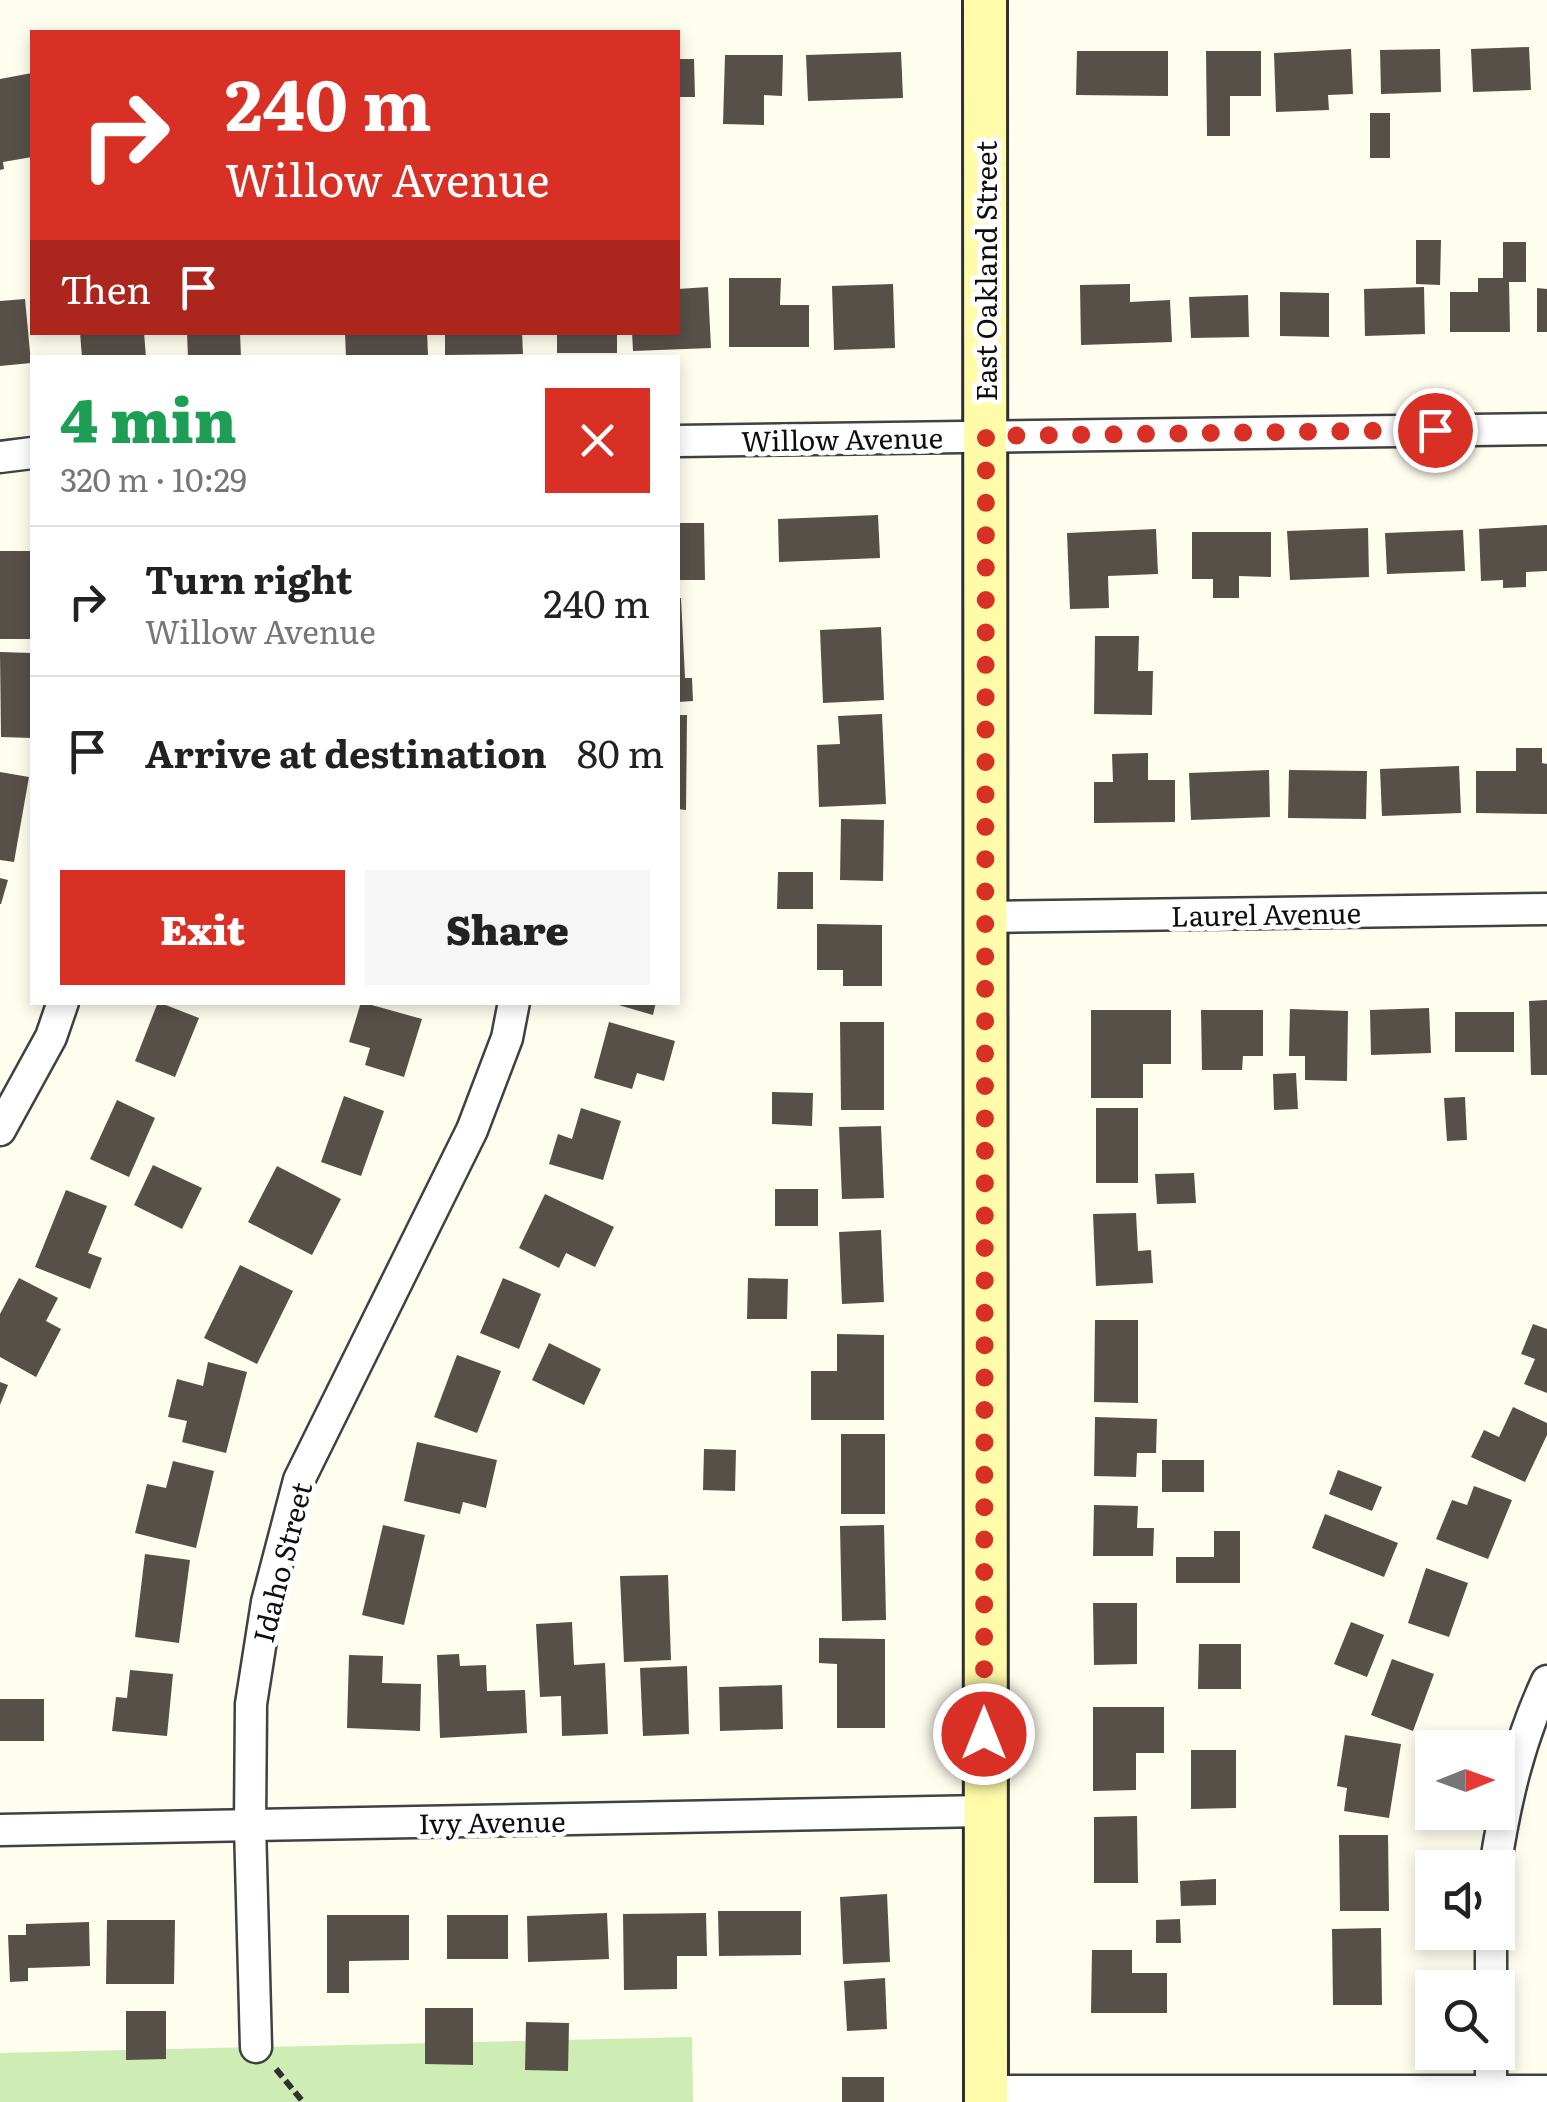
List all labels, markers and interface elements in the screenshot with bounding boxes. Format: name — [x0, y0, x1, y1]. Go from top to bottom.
text: 240 m — [225, 49, 432, 153]
icon: right — [60, 70, 190, 200]
street label: East Oakland Street — [964, 140, 1006, 401]
text: Willow Avenue — [225, 144, 550, 211]
text: Then — [60, 259, 151, 316]
icon: arrive — [171, 260, 226, 315]
text: 4 min — [60, 372, 237, 461]
button: close — [545, 388, 650, 493]
pin — [1393, 388, 1478, 473]
icon: arrive — [1408, 403, 1463, 458]
street label: Willow Avenue — [741, 415, 943, 461]
text: 320 m · 10:29 — [60, 454, 247, 502]
text: Turn right — [145, 549, 352, 606]
text: 240 m — [543, 573, 650, 630]
icon: right — [60, 574, 115, 629]
text: Willow Avenue — [145, 606, 376, 654]
text: Arrive at destination — [145, 723, 547, 780]
text: 80 m — [577, 723, 664, 780]
icon: arrive — [60, 724, 115, 779]
button: Exit — [60, 870, 345, 985]
button: Share — [365, 870, 650, 985]
street label: Laurel Avenue — [1170, 890, 1362, 936]
street label: Idaho Street — [241, 1477, 321, 1647]
position arrow — [932, 1682, 1036, 1786]
north arrow — [1415, 1730, 1515, 1830]
map controls — [1415, 1730, 1515, 2070]
street label: Ivy Avenue — [418, 1799, 566, 1843]
button: sound — [1415, 1850, 1515, 1950]
button: search — [1415, 1970, 1515, 2070]

